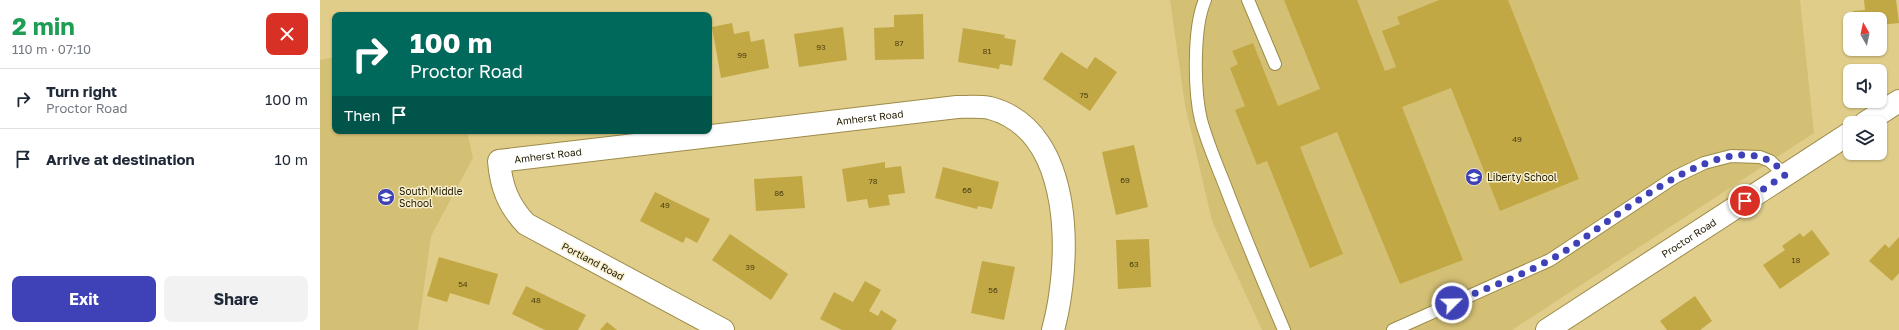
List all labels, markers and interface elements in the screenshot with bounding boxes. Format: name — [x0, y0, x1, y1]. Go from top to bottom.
text: 2 min — [12, 11, 75, 40]
north arrow — [1843, 12, 1887, 56]
map controls — [1843, 12, 1887, 160]
button: close — [266, 13, 308, 55]
text: 100 m — [410, 26, 492, 59]
icon: right — [344, 28, 396, 80]
house number: 87 — [894, 38, 904, 48]
text: 110 m · 07:10 — [12, 41, 91, 57]
house number: 93 — [816, 42, 826, 52]
house number: 81 — [983, 46, 991, 56]
house number: 99 — [737, 50, 747, 60]
text: Proctor Road — [410, 60, 523, 82]
button: sound — [1843, 64, 1887, 108]
text: Turn right — [46, 82, 117, 100]
icon: right — [12, 88, 34, 110]
text: 100 m — [265, 90, 308, 108]
house number: 75 — [1080, 90, 1089, 100]
text: Proctor Road — [46, 100, 128, 116]
icon: arrive — [388, 104, 410, 126]
text: Then — [344, 106, 380, 124]
street label: Amherst Road — [835, 107, 904, 127]
button: layers — [1843, 116, 1887, 160]
house number: 49 — [1512, 134, 1522, 144]
street label: Amherst Road — [514, 145, 582, 165]
icon: arrive — [12, 148, 34, 170]
text: Arrive at destination — [46, 150, 195, 168]
text: 10 m — [274, 150, 308, 168]
school or university icon: Liberty School — [1464, 167, 1484, 187]
place label: Liberty School — [1487, 171, 1557, 183]
house number: 69 — [1120, 175, 1130, 185]
house number: 78 — [868, 176, 878, 186]
pin — [1728, 184, 1762, 218]
place label: South Middle School — [399, 185, 463, 209]
house number: 66 — [962, 185, 972, 195]
school or university icon: South Middle School — [376, 187, 396, 207]
house number: 86 — [774, 188, 784, 198]
icon: arrive — [1734, 190, 1756, 212]
house number: 49 — [660, 200, 670, 210]
street label: Proctor Road — [1659, 216, 1718, 260]
street label: Portland Road — [560, 240, 626, 282]
house number: 18 — [1792, 255, 1800, 265]
house number: 63 — [1129, 259, 1139, 269]
house number: 39 — [745, 262, 755, 272]
button: Exit — [12, 276, 156, 322]
button: Share — [164, 276, 308, 322]
house number: 54 — [458, 279, 468, 289]
position arrow — [1431, 282, 1473, 324]
house number: 56 — [988, 285, 998, 295]
house number: 48 — [531, 295, 541, 305]

